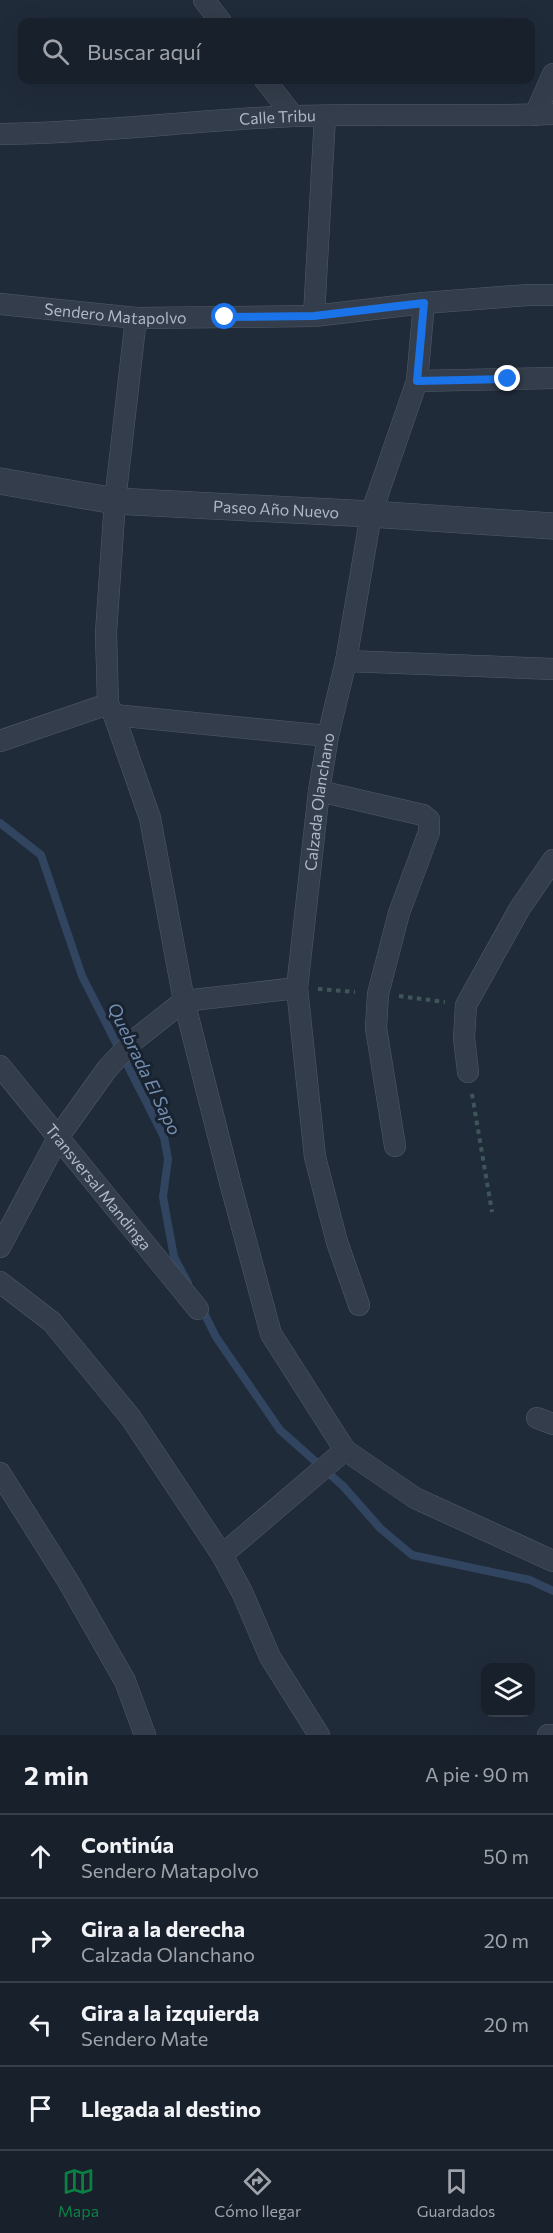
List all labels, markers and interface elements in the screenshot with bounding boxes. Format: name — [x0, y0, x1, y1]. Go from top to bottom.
search box — [18, 18, 535, 84]
icon: search — [39, 35, 72, 68]
text: Buscar aquí — [87, 38, 201, 65]
street label: Calle Tribu — [238, 105, 316, 128]
street label: Sendero Matapolvo — [44, 299, 187, 327]
route start — [211, 303, 237, 329]
route end — [494, 365, 520, 391]
street label: Paseo Año Nuevo — [212, 496, 340, 521]
street label: Calzada Olanchano — [300, 731, 337, 872]
water label: Quebrada El Sapo — [103, 999, 186, 1138]
street label: Transversal Mandinga — [42, 1120, 156, 1254]
map controls — [481, 1663, 535, 1717]
button: layers — [481, 1663, 535, 1717]
text: 2 min — [24, 1759, 89, 1790]
text: A pie · 90 m — [425, 1762, 529, 1786]
text: Continúa — [81, 1831, 174, 1858]
icon: ahead — [24, 1840, 57, 1873]
text: 50 m — [483, 1844, 529, 1868]
text: Sendero Matapolvo — [81, 1858, 259, 1882]
text: Gira a la derecha — [81, 1915, 245, 1942]
icon: right — [24, 1924, 57, 1957]
text: 20 m — [484, 1928, 529, 1952]
text: Calzada Olanchano — [81, 1942, 255, 1966]
text: Gira a la izquierda — [81, 1999, 259, 2026]
icon: left — [24, 2008, 57, 2041]
text: 20 m — [484, 2012, 529, 2036]
text: Sendero Mate — [81, 2026, 208, 2050]
icon: arrive — [24, 2092, 57, 2125]
text: Llegada al destino — [81, 2095, 261, 2122]
tab: Mapa — [58, 2165, 99, 2220]
tab: Cómo llegar — [214, 2165, 301, 2220]
tab: Guardados — [417, 2165, 495, 2220]

